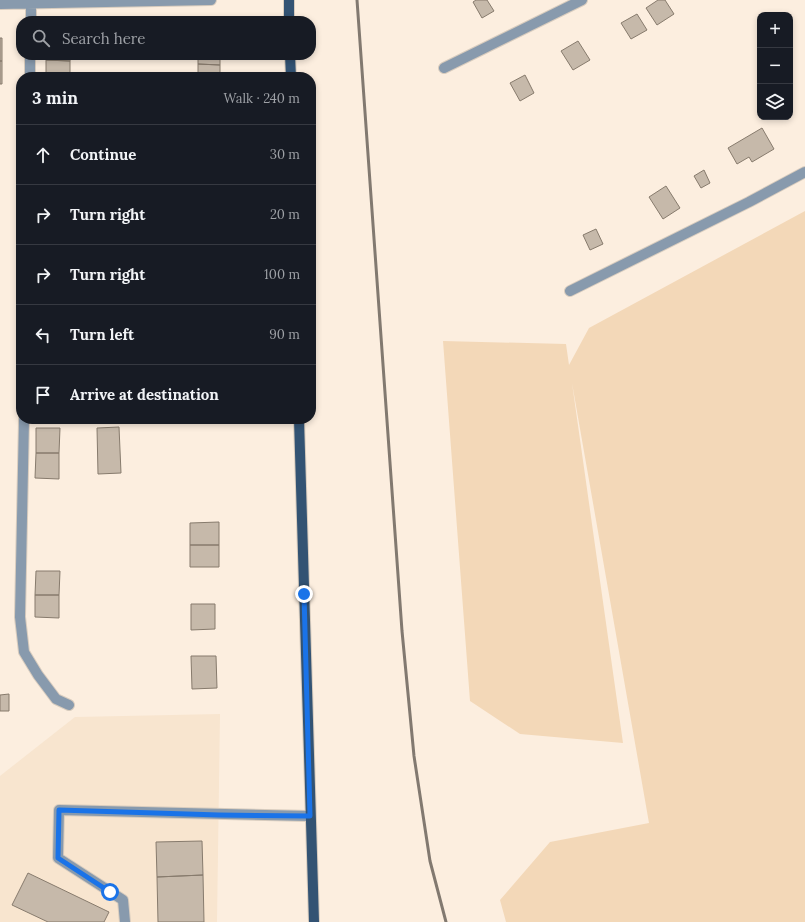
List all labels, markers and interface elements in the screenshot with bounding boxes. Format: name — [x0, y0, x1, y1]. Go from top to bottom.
map controls — [757, 12, 793, 120]
button: + — [757, 12, 793, 48]
search box — [16, 16, 316, 60]
icon: search — [30, 27, 52, 49]
text: Search here — [62, 29, 145, 48]
button: − — [757, 48, 793, 84]
button: layers — [757, 84, 793, 120]
text: 3 min — [32, 87, 78, 109]
text: Walk · 240 m — [223, 90, 300, 107]
icon: ahead — [32, 144, 54, 166]
text: Continue — [70, 145, 136, 164]
text: 30 m — [270, 146, 300, 163]
icon: right — [32, 204, 54, 226]
text: Turn right — [70, 205, 146, 224]
text: 20 m — [270, 206, 300, 223]
icon: right — [32, 264, 54, 286]
text: Turn right — [70, 265, 146, 284]
text: 100 m — [264, 266, 300, 283]
icon: left — [32, 324, 54, 346]
text: Turn left — [70, 325, 134, 344]
text: 90 m — [269, 326, 300, 343]
icon: arrive — [32, 384, 54, 406]
text: Arrive at destination — [70, 385, 219, 404]
route end — [295, 585, 313, 603]
route start — [101, 883, 119, 901]

